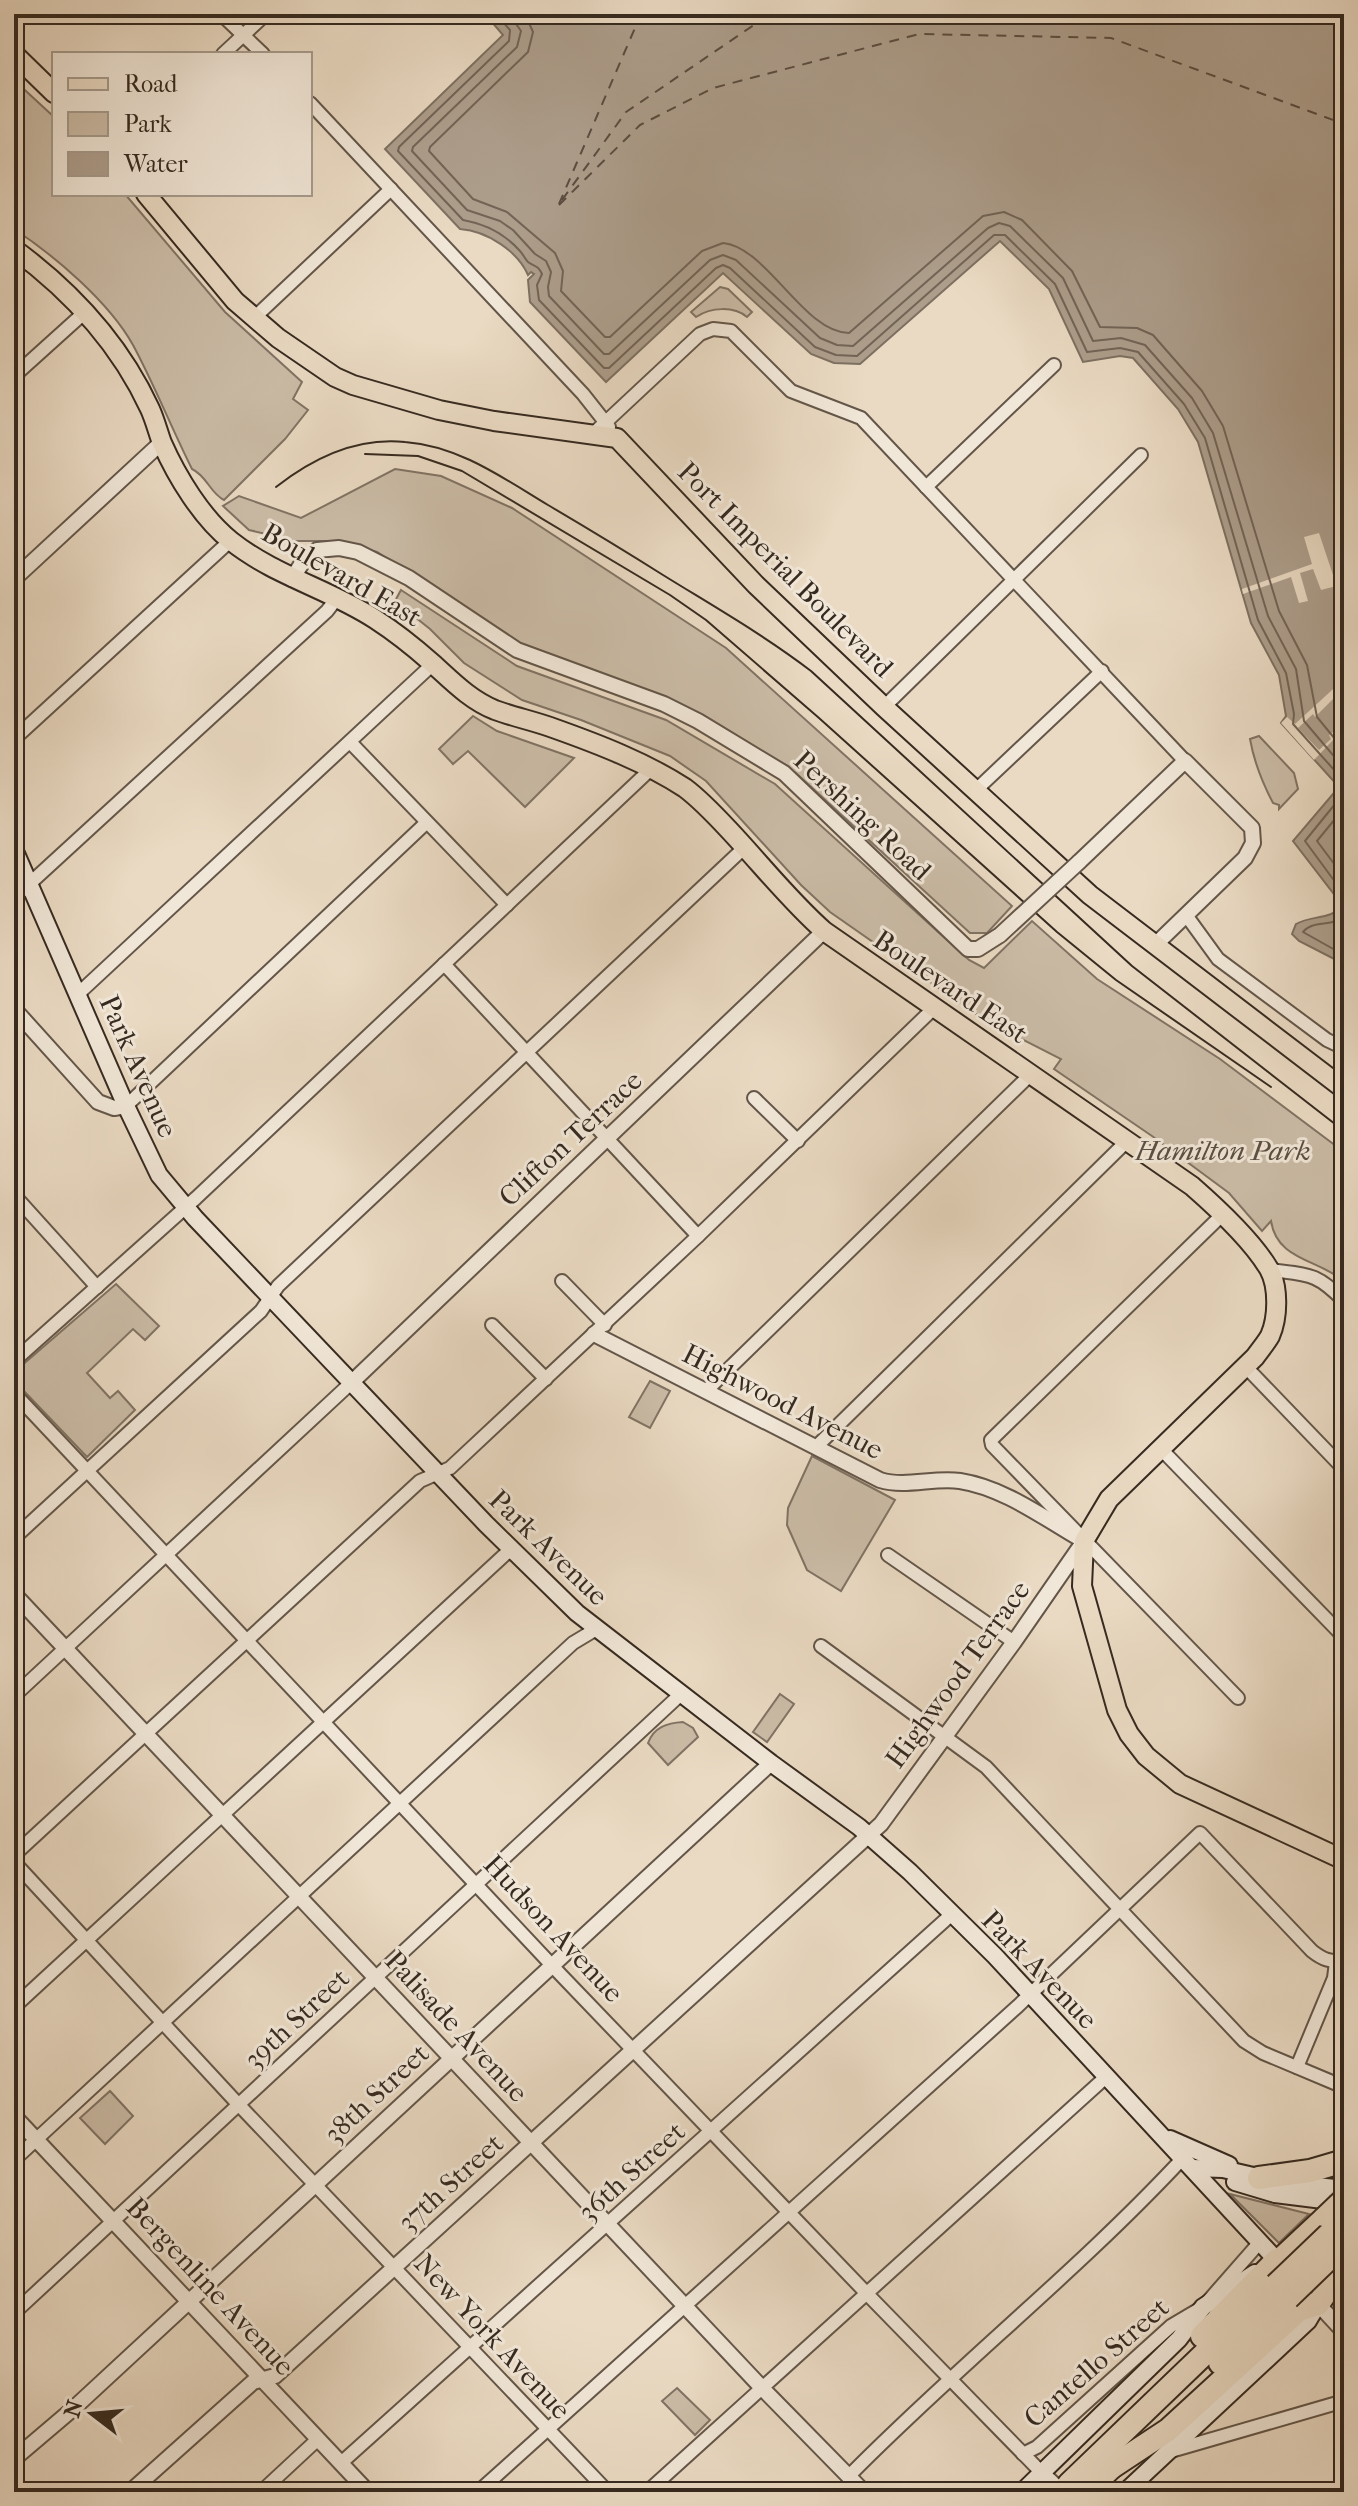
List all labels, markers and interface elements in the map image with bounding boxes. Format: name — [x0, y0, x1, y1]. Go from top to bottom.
legend — [52, 52, 312, 196]
text: Road — [124, 70, 178, 98]
text: Park — [124, 110, 172, 138]
text: Water — [123, 150, 188, 178]
street label: Port Imperial Boulevard — [671, 455, 901, 684]
street label: Boulevard East — [256, 515, 428, 633]
street label: Pershing Road — [787, 743, 939, 888]
street label: Boulevard East — [867, 923, 1034, 1050]
street label: Park Avenue — [93, 990, 185, 1142]
street label: Clifton Terrace — [492, 1064, 649, 1213]
park label: Hamilton Park — [1134, 1134, 1311, 1167]
street label: Highwood Avenue — [677, 1337, 889, 1466]
street label: Park Avenue — [483, 1483, 615, 1612]
street label: Highwood Terrace — [878, 1574, 1037, 1774]
street label: Hudson Avenue — [477, 1848, 631, 2009]
street label: Park Avenue — [975, 1903, 1104, 2036]
street label: Palisade Avenue — [378, 1944, 535, 2109]
street label: 39th Street — [237, 1961, 356, 2075]
street label: 38th Street — [317, 2037, 436, 2150]
street label: 36th Street — [571, 2115, 692, 2228]
street label: 37th Street — [391, 2126, 510, 2238]
street label: Bergenline Avenue — [120, 2191, 302, 2382]
street label: New York Avenue — [408, 2247, 578, 2426]
street label: Cantello Street — [1017, 2291, 1175, 2434]
north arrow — [52, 2374, 132, 2454]
text: N — [59, 2397, 89, 2420]

